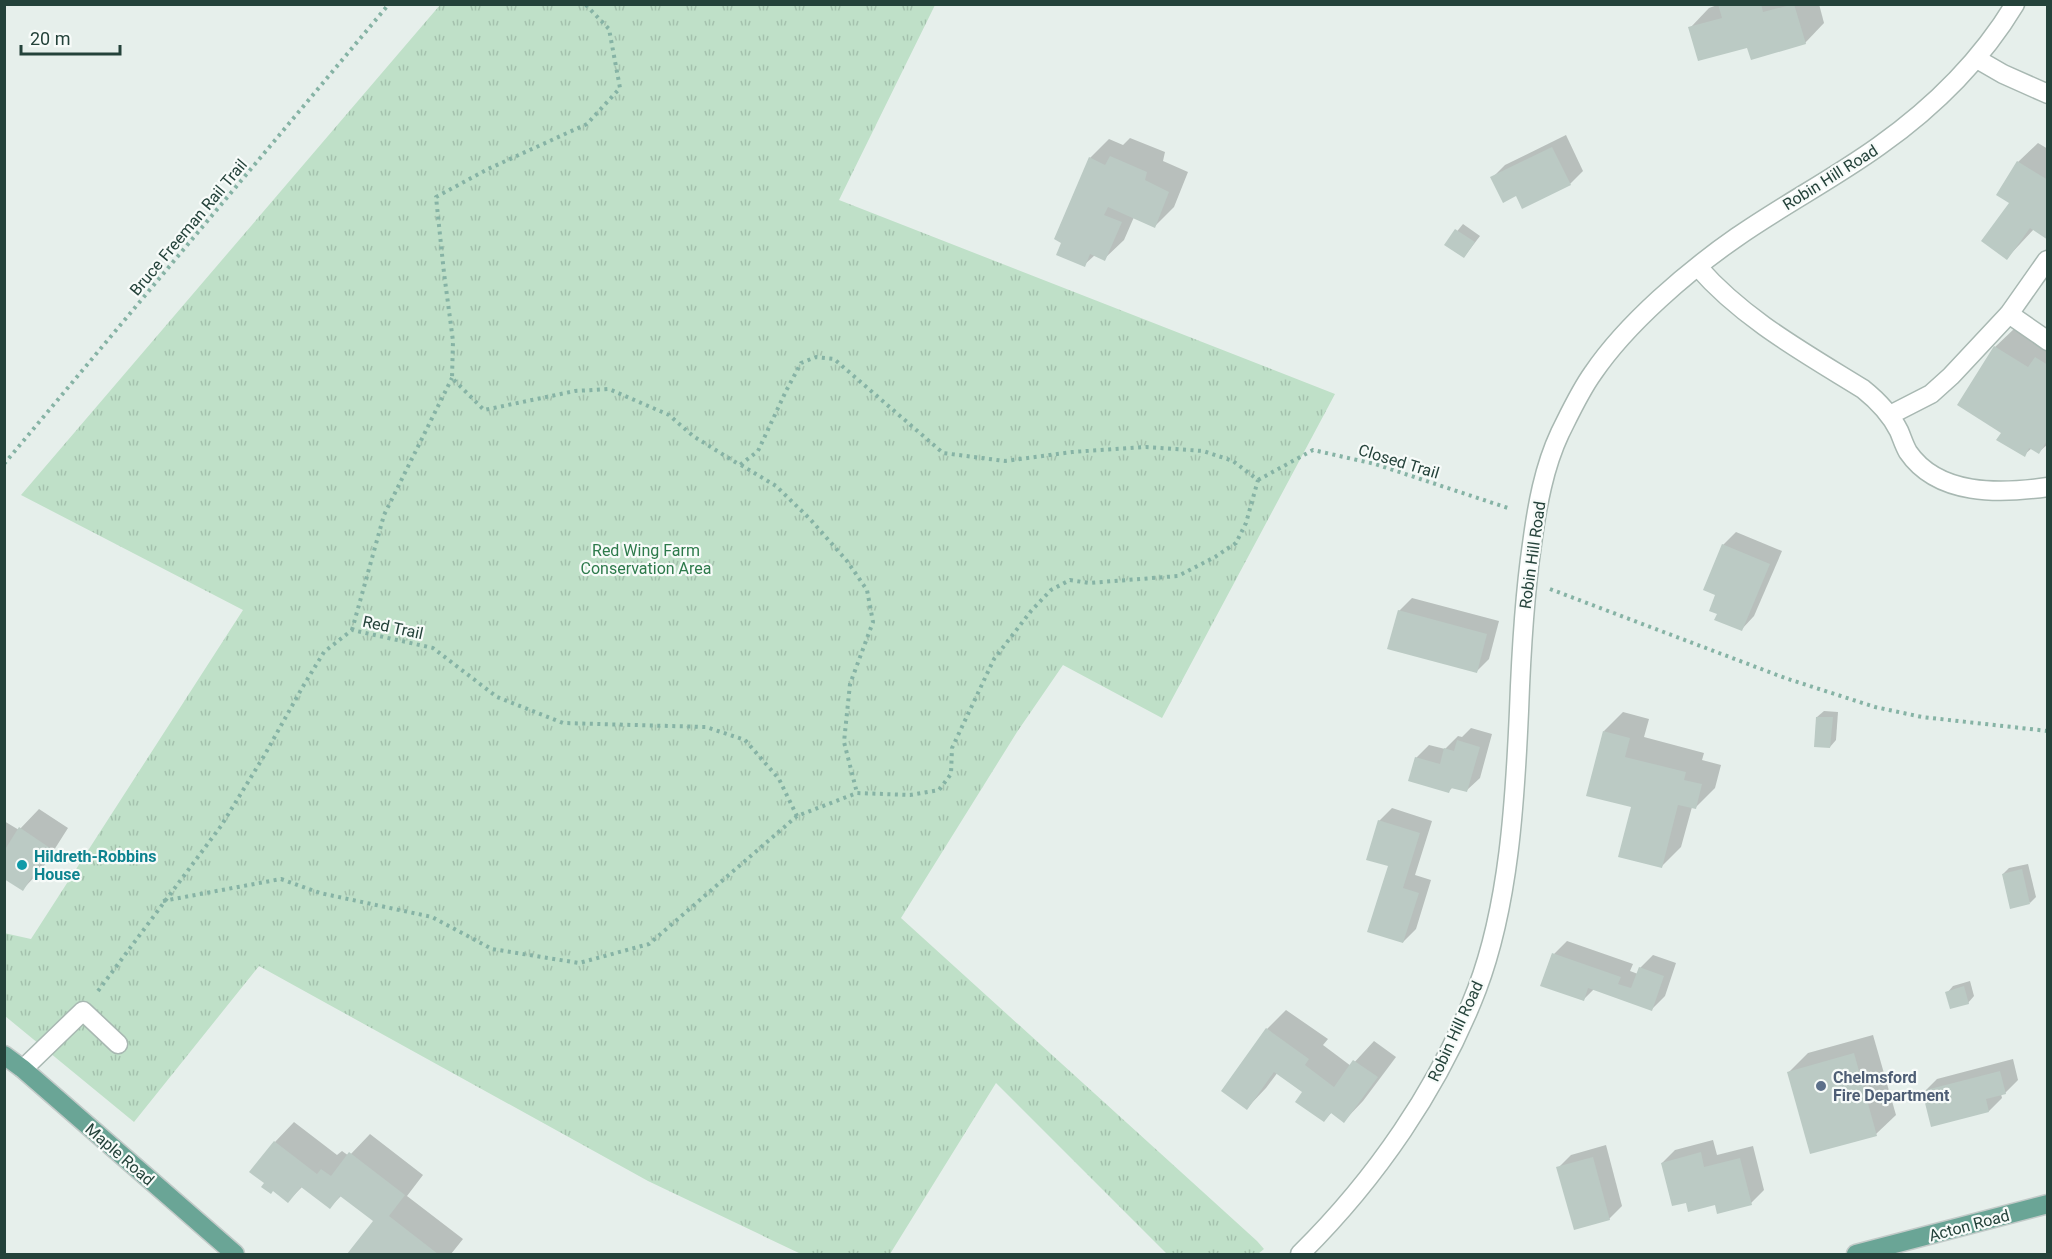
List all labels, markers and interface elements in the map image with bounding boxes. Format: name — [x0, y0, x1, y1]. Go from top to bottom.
scale bar — [21, 18, 120, 56]
text: 20 m — [30, 28, 70, 49]
street label: Robin Hill Road — [1779, 141, 1881, 214]
street label: Bruce Freeman Rail Trail — [126, 155, 251, 299]
street label: Closed Trail — [1356, 440, 1442, 483]
street label: Robin Hill Road — [1516, 500, 1549, 610]
park label: Red Wing Farm Conservation Area — [581, 541, 711, 578]
street label: Red Trail — [361, 612, 425, 643]
place label: Hildreth-Robbins House — [34, 847, 157, 884]
marker: Hildreth-Robbins House — [15, 858, 29, 872]
street label: Robin Hill Road — [1424, 978, 1487, 1084]
place label: Chelmsford Fire Department — [1833, 1068, 1950, 1105]
marker: Chelmsford Fire Department — [1814, 1079, 1828, 1093]
street label: Maple Road — [81, 1119, 158, 1189]
street label: Acton Road — [1927, 1206, 2011, 1245]

